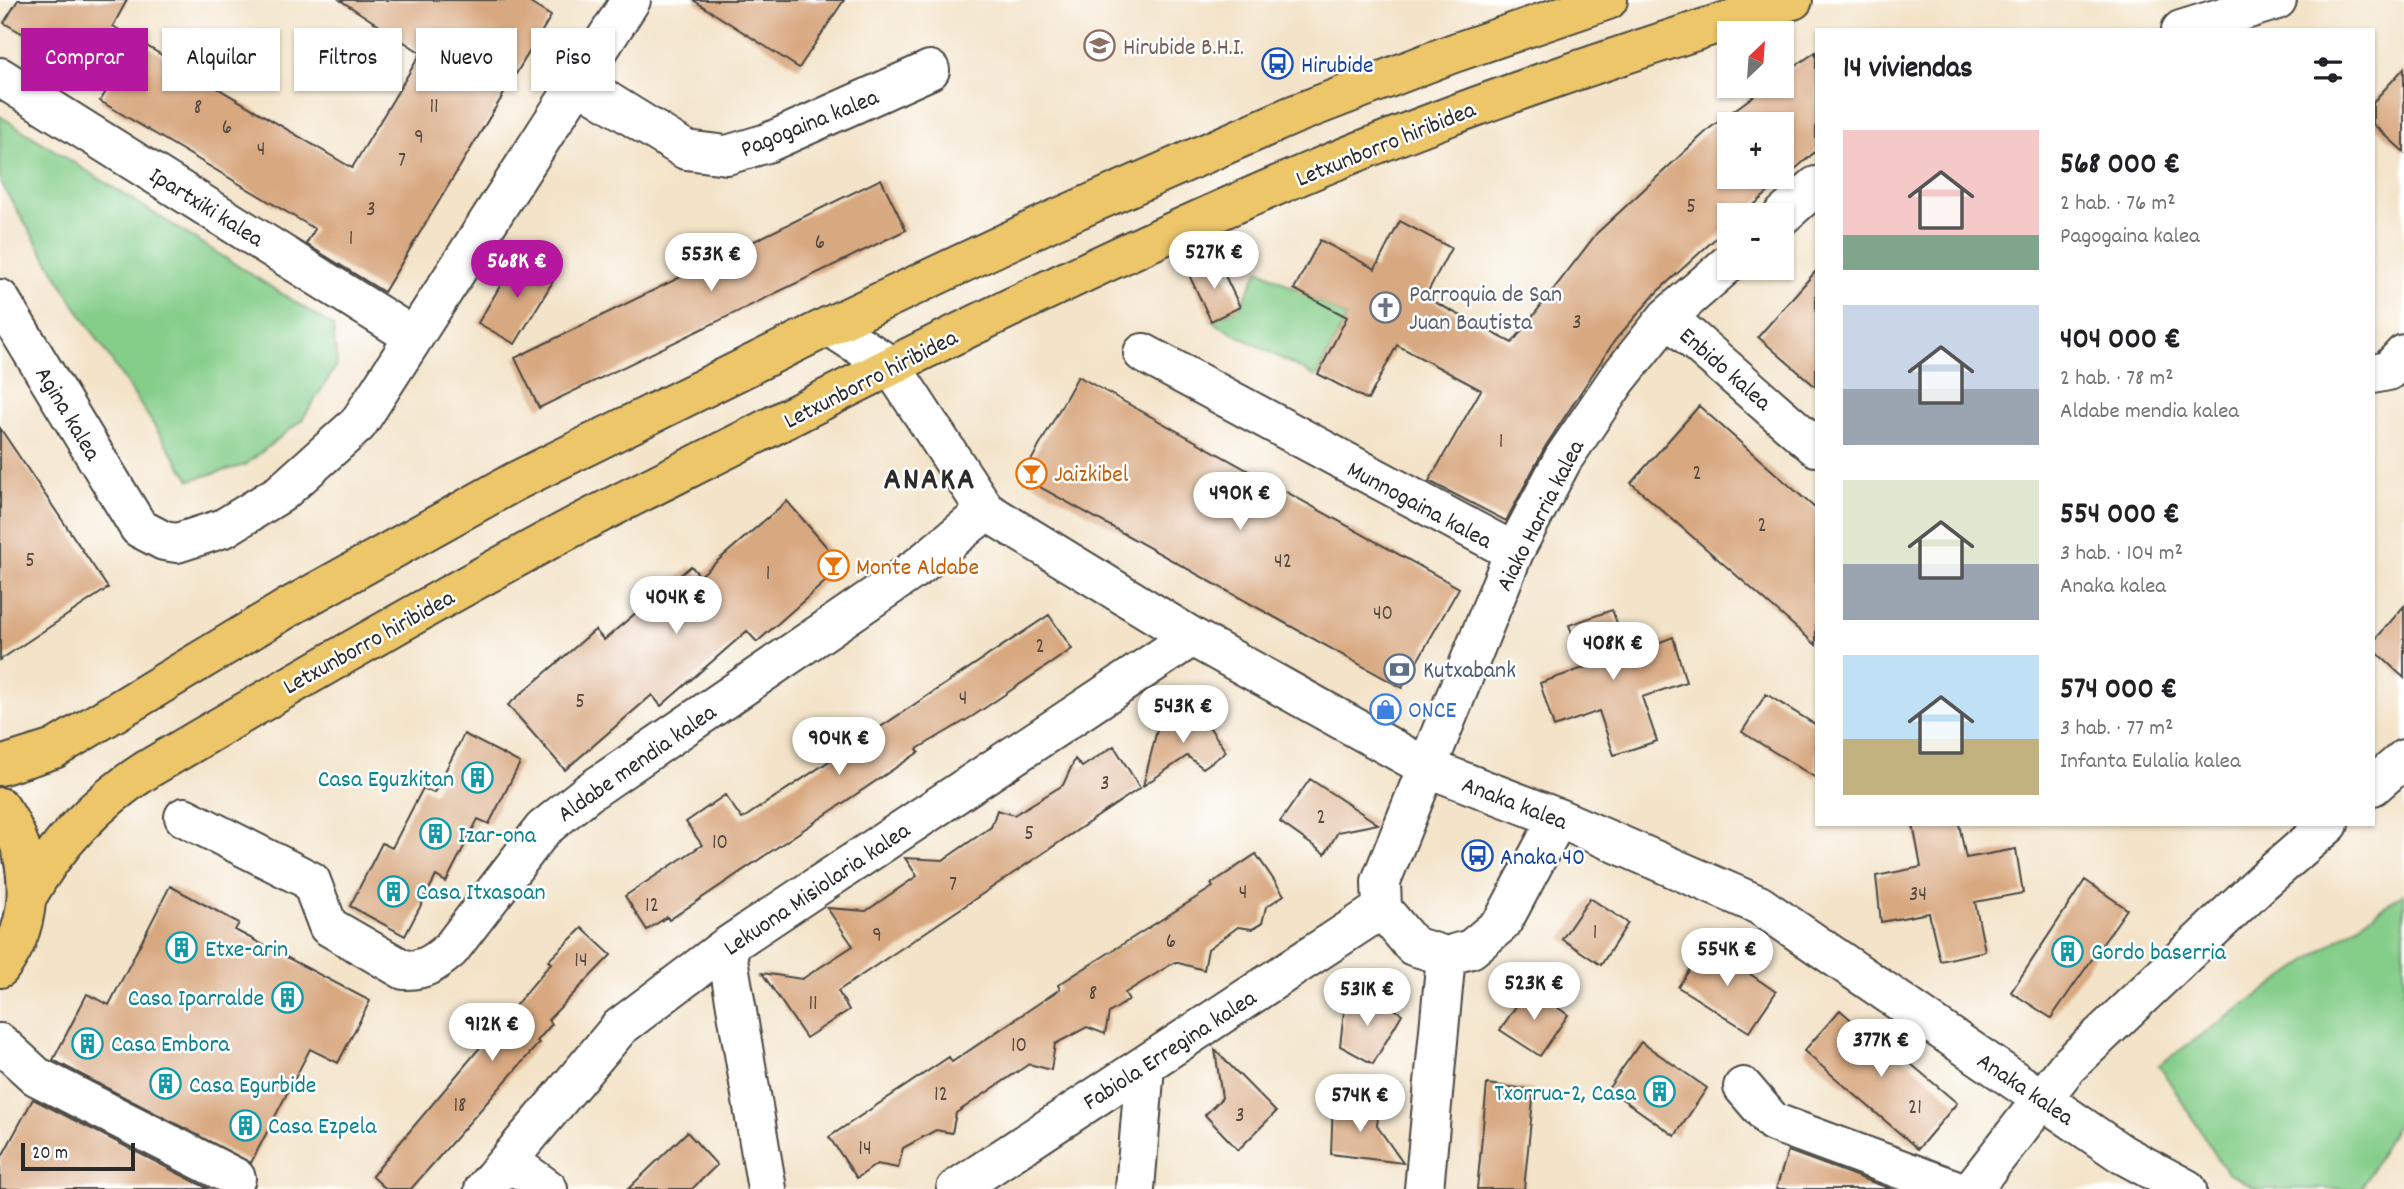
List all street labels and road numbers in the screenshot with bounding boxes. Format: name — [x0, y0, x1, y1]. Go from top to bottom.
street label: Pagogaina kalea — [736, 81, 885, 168]
street label: Letxunborro hiribidea — [1291, 94, 1482, 197]
street label: Ipartxiki kalea — [142, 160, 270, 258]
street label: Enbido kalea — [1670, 320, 1778, 421]
street label: Letxunborro hiribidea — [778, 322, 965, 439]
street label: Agina kalea — [25, 361, 108, 469]
street label: Aiako Harria kalea — [1489, 434, 1595, 598]
street label: Munnogaina kalea — [1340, 454, 1498, 560]
street label: Letxunborro hiribidea — [278, 582, 462, 705]
street label: Aldabe mendia kalea — [551, 696, 725, 832]
street label: Anaka kalea — [1456, 769, 1572, 841]
street label: Lekuona Misiolaria kalea — [718, 815, 918, 966]
street label: Fabiola Erregina kalea — [1077, 982, 1265, 1120]
street label: Anaka kalea — [1969, 1045, 2080, 1136]

